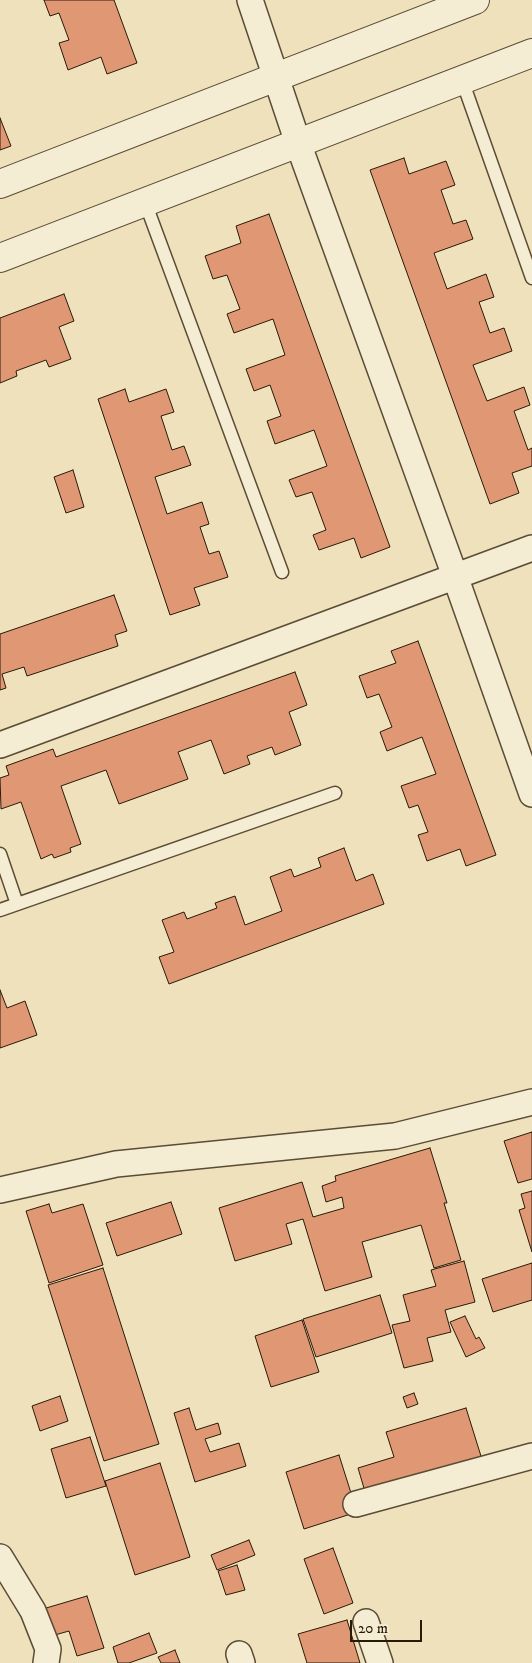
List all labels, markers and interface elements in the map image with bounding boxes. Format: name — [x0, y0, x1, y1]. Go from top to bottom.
scale bar — [352, 1610, 424, 1642]
text: 20 m — [358, 1619, 388, 1638]

